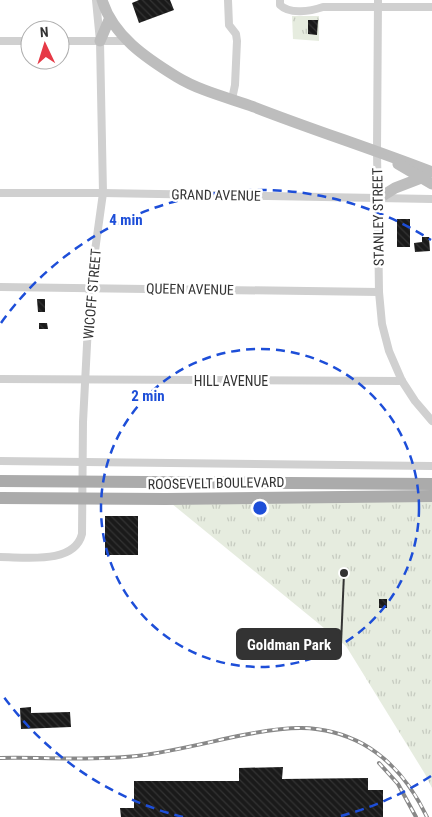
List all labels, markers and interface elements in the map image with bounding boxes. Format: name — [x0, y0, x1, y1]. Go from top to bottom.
north arrow — [20, 20, 70, 70]
text: N — [39, 24, 49, 40]
street label: STANLEY STREET — [369, 168, 387, 266]
street label: GRAND AVENUE — [171, 186, 261, 204]
text: 4 min — [109, 211, 143, 229]
street label: WICOFF STREET — [80, 248, 104, 340]
street label: QUEEN AVENUE — [146, 280, 234, 298]
street label: HILL AVENUE — [194, 373, 268, 389]
text: 2 min — [131, 387, 165, 405]
street label: ROOSEVELT BOULEVARD — [148, 474, 284, 492]
centre of rings — [251, 499, 269, 517]
callout: Goldman Park — [237, 629, 341, 659]
text: Goldman Park — [247, 636, 332, 654]

